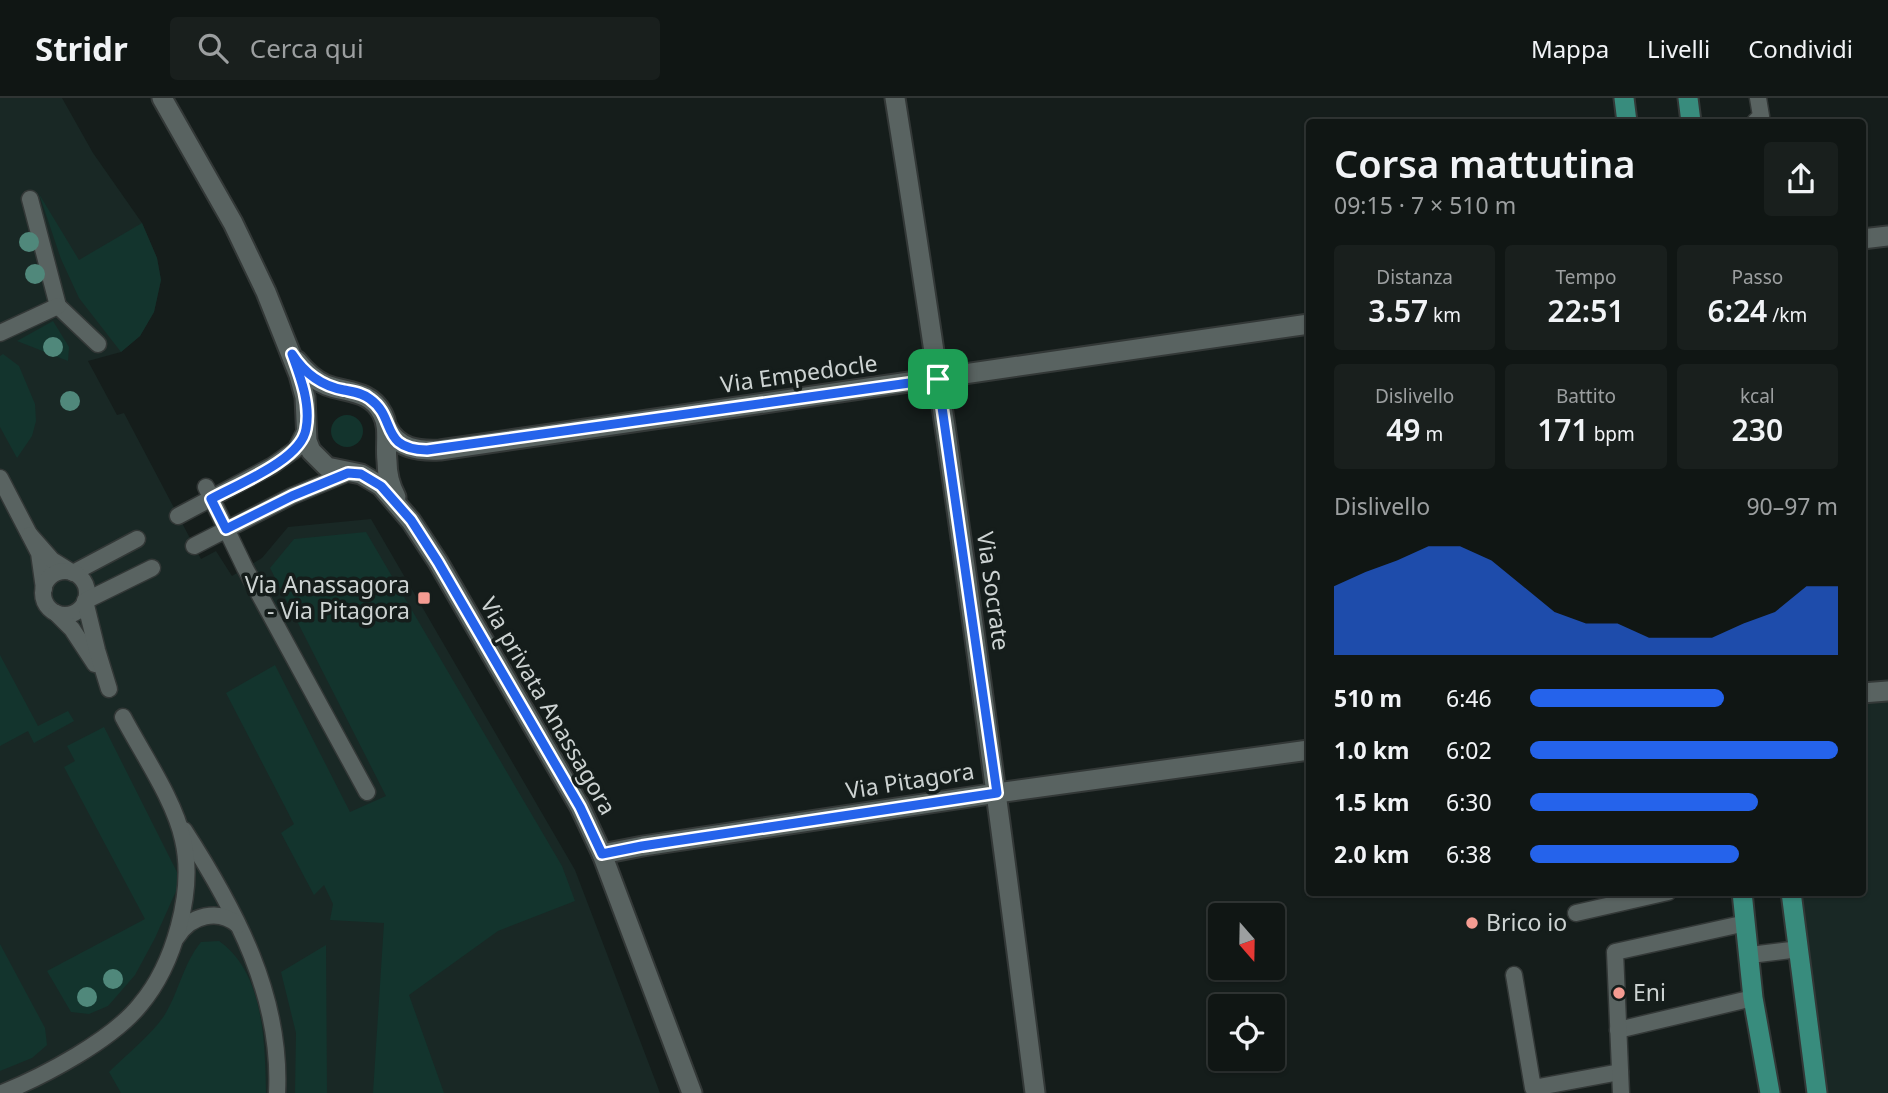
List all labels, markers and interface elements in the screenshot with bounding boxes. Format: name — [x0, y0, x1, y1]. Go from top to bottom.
search box — [170, 17, 660, 80]
text: Stridr — [35, 26, 128, 71]
icon: search — [194, 29, 232, 67]
text: Cerca qui — [250, 30, 364, 66]
text: Mappa — [1531, 32, 1609, 65]
text: Livelli — [1647, 32, 1710, 65]
text: Condividi — [1748, 32, 1853, 65]
text: Corsa mattutina — [1334, 137, 1636, 189]
button: share — [1764, 142, 1838, 216]
text: 09:15 · 7 × 510 m — [1334, 189, 1516, 221]
text: Distanza — [1376, 264, 1453, 290]
text: Tempo — [1556, 264, 1616, 290]
text: Passo — [1731, 264, 1783, 290]
text: 3.57 — [1368, 290, 1428, 331]
text: 22:51 — [1548, 290, 1624, 331]
text: 6:24 — [1707, 290, 1767, 331]
text: km — [1428, 302, 1461, 328]
text: /km — [1767, 302, 1807, 328]
street label: Via Empedocle — [718, 346, 879, 400]
pin — [908, 349, 968, 409]
icon: arrive — [919, 360, 957, 398]
text: Dislivello — [1375, 383, 1454, 409]
text: Battito — [1556, 383, 1616, 409]
text: kcal — [1740, 383, 1775, 409]
text: 49 — [1386, 409, 1420, 450]
text: 171 — [1537, 409, 1589, 450]
text: 230 — [1732, 409, 1783, 450]
text: m — [1420, 421, 1443, 447]
text: bpm — [1589, 421, 1635, 447]
text: Dislivello — [1334, 490, 1430, 522]
text: 90–97 m — [1746, 490, 1838, 522]
street label: Via Socrate — [970, 530, 1018, 652]
place label: Via Anassagora - Via Pitagora — [245, 568, 410, 626]
marker: Via Anassagora - Via Pitagora — [416, 590, 432, 606]
street label: Via privata Anassagora — [473, 591, 624, 820]
text: 510 m — [1334, 682, 1402, 714]
text: 6:46 — [1446, 682, 1492, 714]
text: 1.0 km — [1334, 734, 1409, 766]
text: 6:02 — [1446, 734, 1492, 766]
street label: Via Pitagora — [843, 754, 976, 806]
text: 1.5 km — [1334, 786, 1409, 818]
text: 6:30 — [1446, 786, 1492, 818]
text: 2.0 km — [1334, 838, 1409, 870]
text: 6:38 — [1446, 838, 1492, 870]
north arrow — [1208, 903, 1284, 980]
map controls — [1208, 903, 1285, 1071]
place label: Brico io — [1486, 906, 1567, 938]
marker: Brico io — [1464, 915, 1480, 931]
place label: Eni — [1633, 976, 1666, 1008]
marker: Eni — [1611, 985, 1627, 1001]
button: locate — [1208, 994, 1285, 1071]

